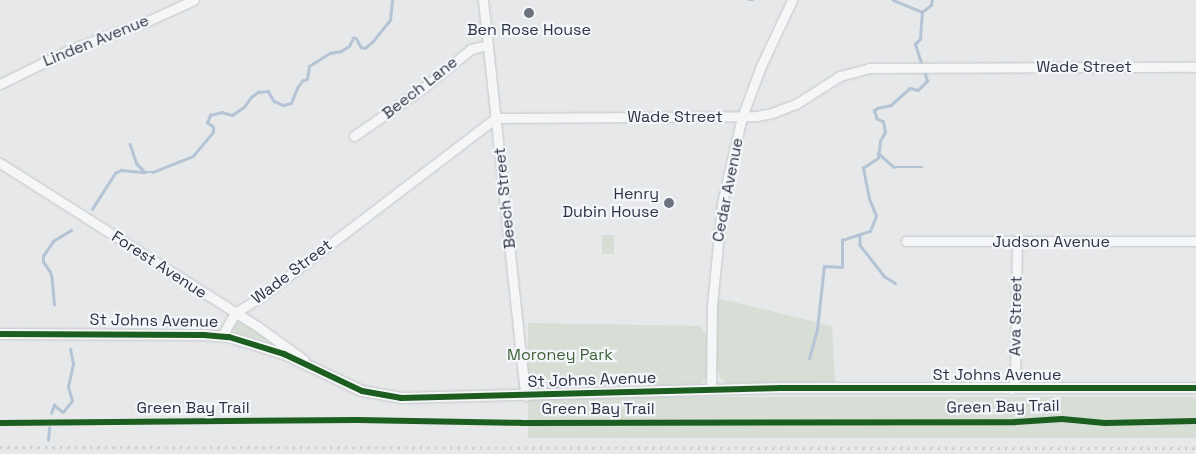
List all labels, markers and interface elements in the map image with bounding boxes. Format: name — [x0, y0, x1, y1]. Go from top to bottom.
marker: Ben Rose House — [523, 7, 535, 19]
street label: Linden Avenue — [40, 11, 152, 71]
place label: Ben Rose House — [467, 20, 591, 40]
street label: Beech Lane — [379, 53, 461, 123]
street label: Wade Street — [1036, 57, 1132, 77]
street label: Wade Street — [627, 107, 723, 127]
street label: Cedar Avenue — [708, 136, 748, 244]
street label: Beech Street — [490, 146, 520, 250]
place label: Henry Dubin House — [562, 184, 659, 222]
marker: Henry Dubin House — [663, 197, 675, 209]
street label: Forest Avenue — [108, 227, 210, 303]
street label: Judson Avenue — [992, 232, 1110, 252]
street label: Wade Street — [248, 236, 336, 308]
street label: Ava Street — [1006, 276, 1026, 356]
street label: St Johns Avenue — [89, 310, 219, 332]
park label: Moroney Park — [507, 345, 613, 365]
street label: St Johns Avenue — [933, 365, 1061, 385]
street label: St Johns Avenue — [527, 368, 657, 392]
street label: Green Bay Trail — [946, 396, 1060, 418]
street label: Green Bay Trail — [136, 398, 250, 418]
street label: Green Bay Trail — [541, 399, 655, 419]

